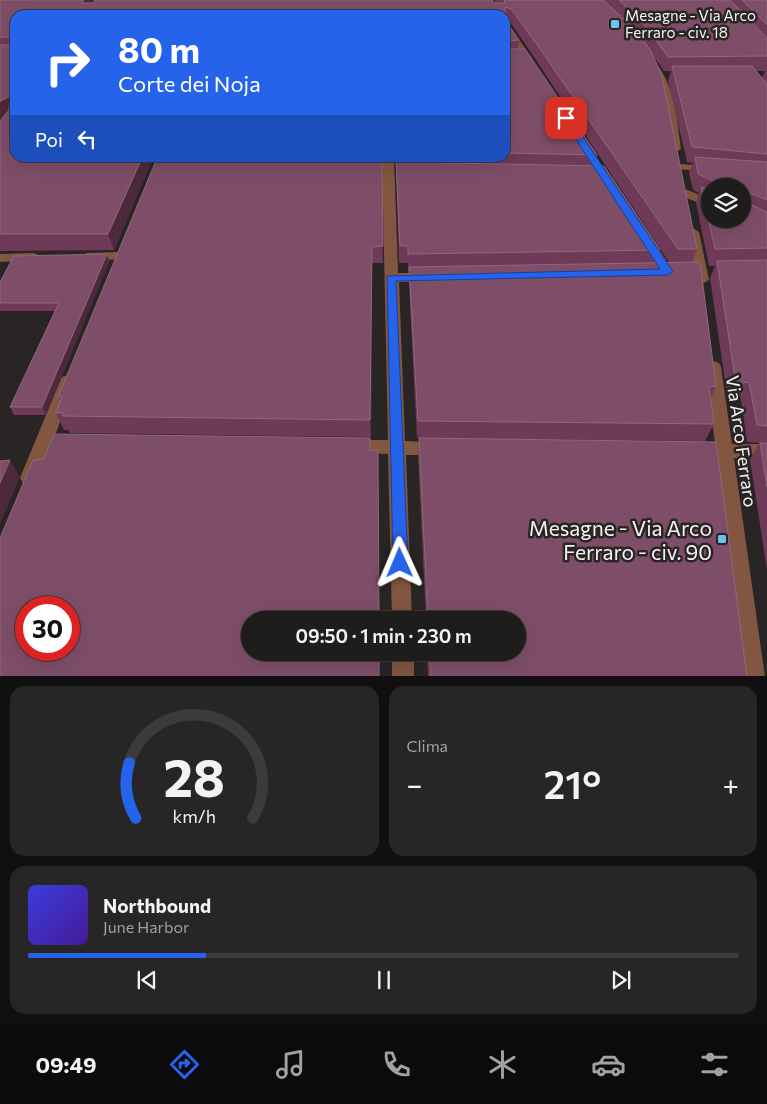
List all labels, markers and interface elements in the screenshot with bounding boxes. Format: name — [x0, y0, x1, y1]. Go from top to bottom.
place label: Mesagne - Via Arco Ferraro - civ. 18 — [625, 6, 756, 41]
marker: Mesagne - Via Arco Ferraro - civ. 18 — [609, 18, 621, 30]
text: 80 m — [118, 27, 200, 70]
icon: right — [35, 30, 100, 95]
text: Corte dei Noja — [118, 70, 261, 97]
pin — [545, 97, 587, 139]
icon: arrive — [552, 104, 580, 132]
icon: left — [73, 125, 101, 153]
text: Poi — [35, 128, 63, 151]
map controls — [701, 178, 751, 228]
button: layers — [701, 178, 751, 228]
street label: Via Arco Ferraro — [722, 374, 762, 508]
place label: Mesagne - Via Arco Ferraro - civ. 90 — [529, 515, 712, 564]
marker: Mesagne - Via Arco Ferraro - civ. 90 — [716, 533, 728, 545]
position arrow — [373, 536, 425, 588]
speed limit sign: 30 — [15, 596, 80, 661]
text: 09:50 · 1 min · 230 m — [295, 624, 472, 647]
text: Clima — [407, 736, 448, 755]
text: 28 — [164, 744, 225, 808]
text: 21° — [544, 760, 601, 807]
text: − — [407, 767, 422, 801]
text: + — [723, 767, 739, 801]
text: km/h — [173, 805, 216, 827]
text: Northbound — [103, 894, 211, 917]
text: June Harbor — [103, 917, 189, 936]
icon: previous — [133, 966, 161, 994]
icon: pause — [370, 966, 398, 994]
icon: next — [607, 966, 635, 994]
icon: directions — [167, 1047, 202, 1082]
icon: music — [273, 1047, 308, 1082]
icon: phone — [379, 1047, 414, 1082]
icon: climate — [485, 1047, 520, 1082]
icon: car — [591, 1047, 626, 1082]
icon: filters — [697, 1047, 732, 1082]
text: 09:49 — [35, 1051, 97, 1078]

